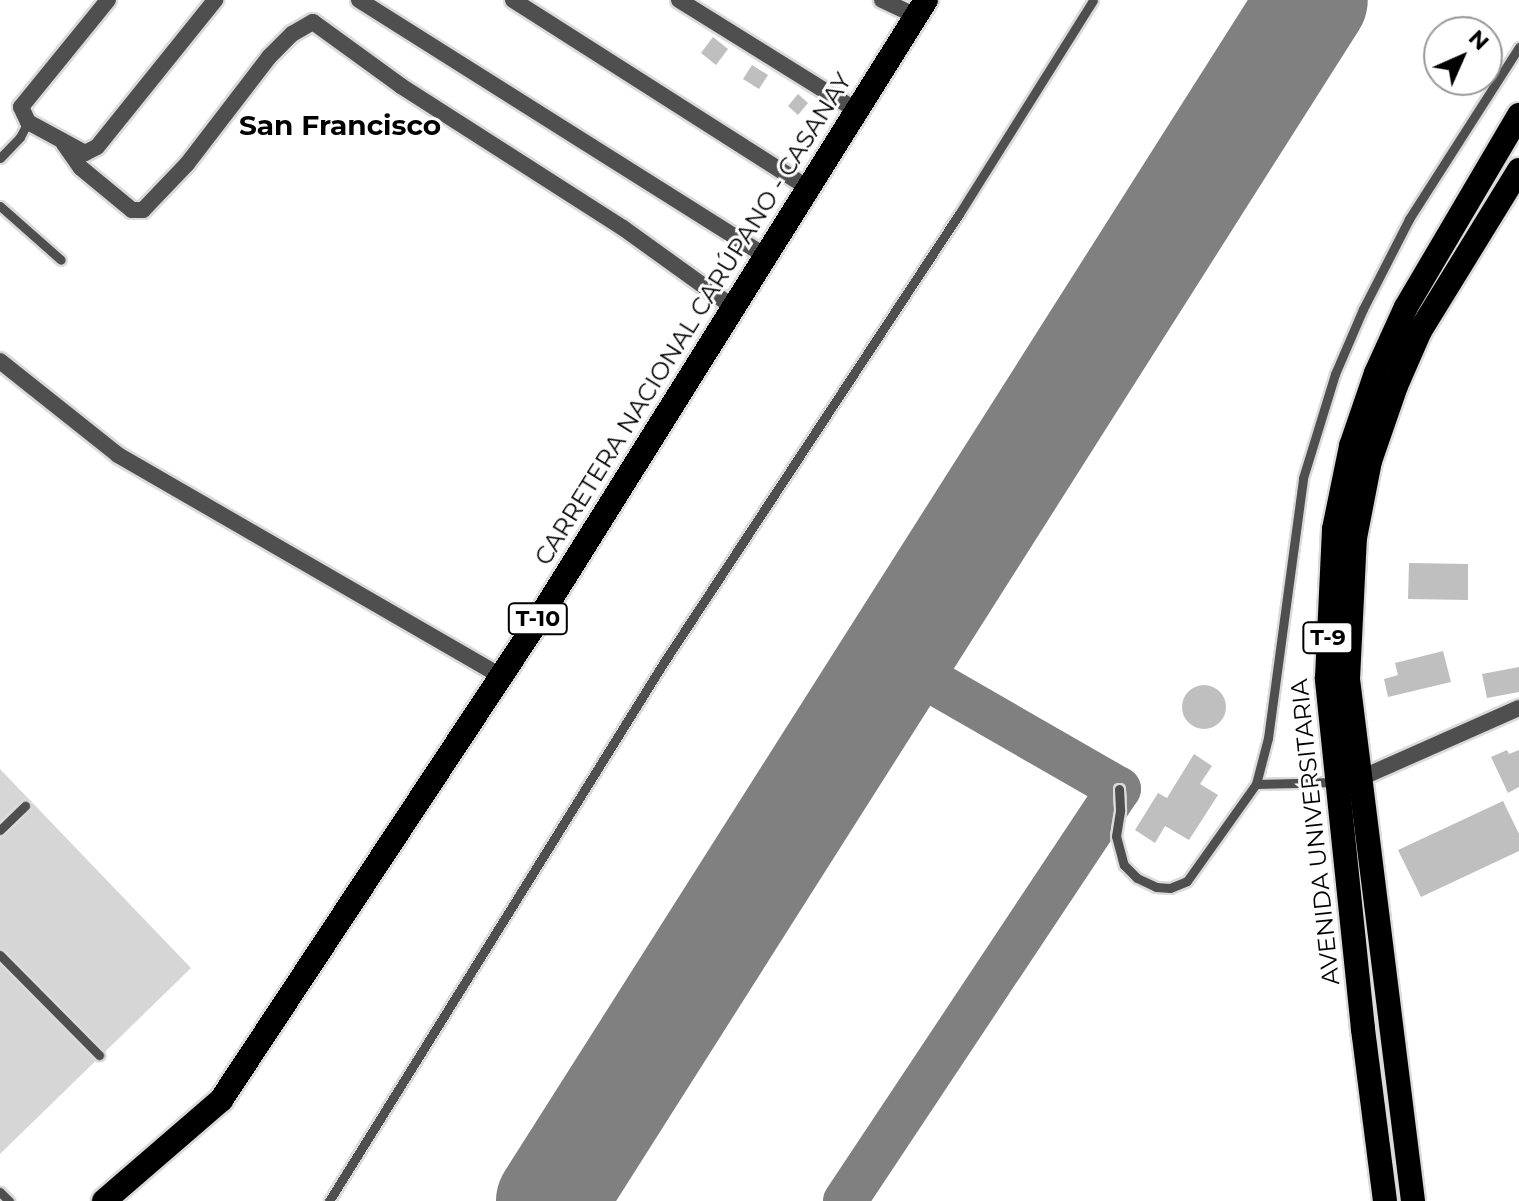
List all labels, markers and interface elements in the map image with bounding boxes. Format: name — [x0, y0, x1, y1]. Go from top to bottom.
north arrow — [1423, 16, 1503, 96]
text: N — [1463, 24, 1495, 56]
street label: CARRETERA NACIONAL CARÚPANO - CASANAY — [528, 68, 858, 570]
district label: San Francisco — [239, 108, 441, 142]
road number: T-10 — [506, 601, 570, 637]
road number: T-9 — [1302, 620, 1354, 656]
street label: AVENIDA UNIVERSITARIA — [1285, 677, 1345, 987]

